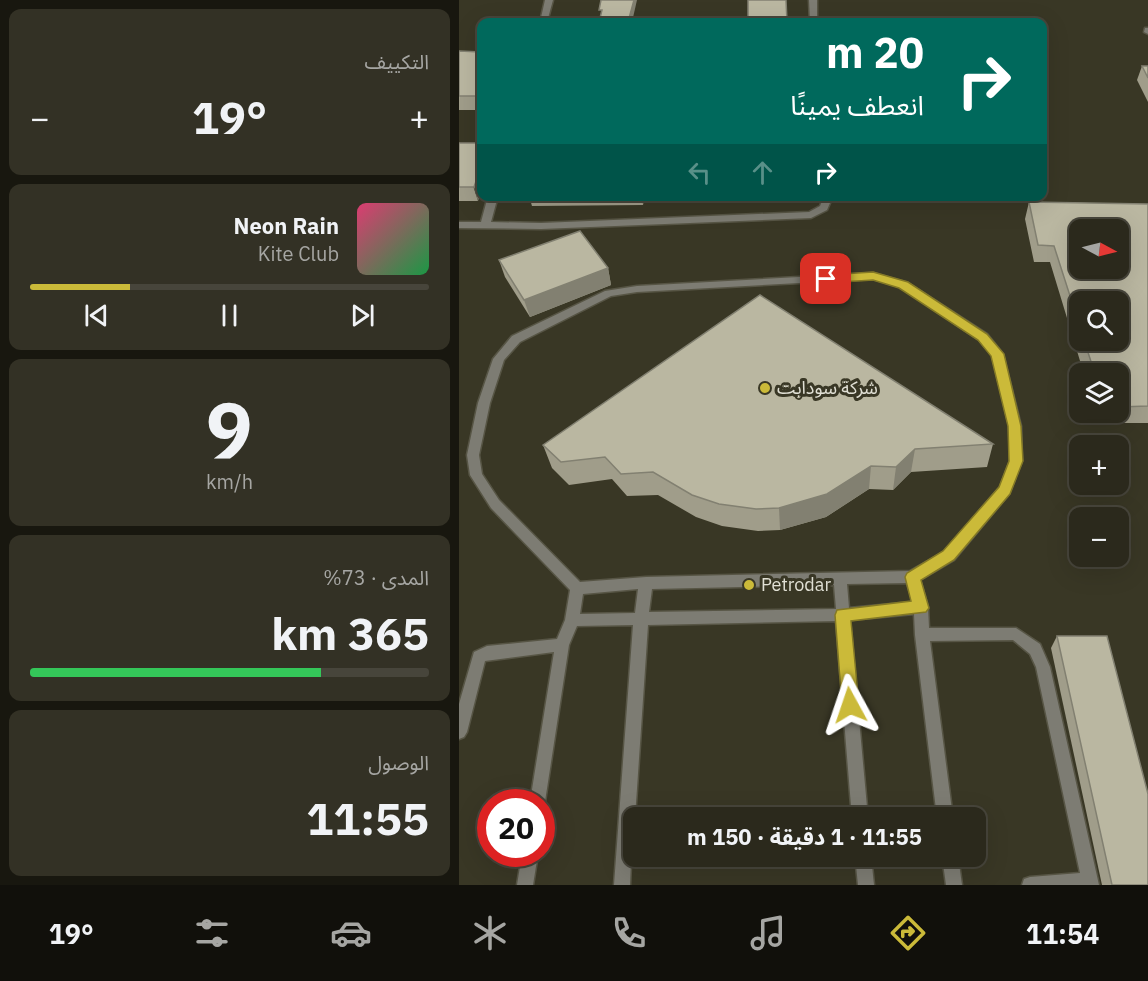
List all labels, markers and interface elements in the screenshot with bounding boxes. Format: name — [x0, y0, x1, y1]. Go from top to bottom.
text: 20 m — [826, 25, 924, 80]
icon: right — [945, 42, 1023, 120]
text: التكييف — [365, 48, 429, 75]
text: انعطف يمينًا — [790, 87, 924, 122]
text: 19° — [192, 88, 267, 146]
text: − — [30, 96, 50, 139]
text: + — [409, 96, 429, 139]
icon: left — [683, 156, 716, 189]
icon: ahead — [746, 156, 779, 189]
icon: right — [809, 156, 842, 189]
text: Neon Rain — [233, 211, 339, 240]
north arrow — [1069, 219, 1129, 279]
map controls — [1069, 219, 1129, 567]
text: Kite Club — [258, 240, 339, 267]
pin — [800, 253, 851, 304]
icon: arrive — [809, 262, 842, 295]
button: search — [1069, 291, 1129, 351]
icon: previous — [80, 299, 113, 332]
icon: pause — [213, 299, 246, 332]
icon: next — [346, 299, 379, 332]
button: layers — [1069, 363, 1129, 423]
place label: شركة سودابت — [777, 376, 878, 399]
text: 9 — [206, 378, 253, 479]
marker: شركة سودابت — [758, 381, 772, 395]
button: + — [1069, 435, 1129, 495]
text: km/h — [206, 468, 253, 495]
button: − — [1069, 507, 1129, 567]
text: المدى · 73% — [323, 564, 429, 591]
place label: Petrodar — [761, 573, 831, 596]
marker: Petrodar — [742, 578, 756, 592]
text: 365 km — [271, 604, 429, 662]
position arrow — [818, 673, 882, 737]
text: الوصول — [368, 749, 429, 776]
text: 11:55 — [306, 789, 429, 847]
speed limit sign: 20 — [477, 789, 555, 867]
text: 11:55 · 1 دقيقة · 150 m — [687, 822, 922, 851]
icon: filters — [191, 912, 233, 954]
icon: car — [330, 912, 372, 954]
icon: climate — [469, 912, 511, 954]
icon: phone — [608, 912, 650, 954]
icon: music — [747, 912, 789, 954]
icon: directions — [887, 912, 929, 954]
text: 19° — [49, 916, 94, 951]
text: 11:54 — [1026, 916, 1099, 951]

